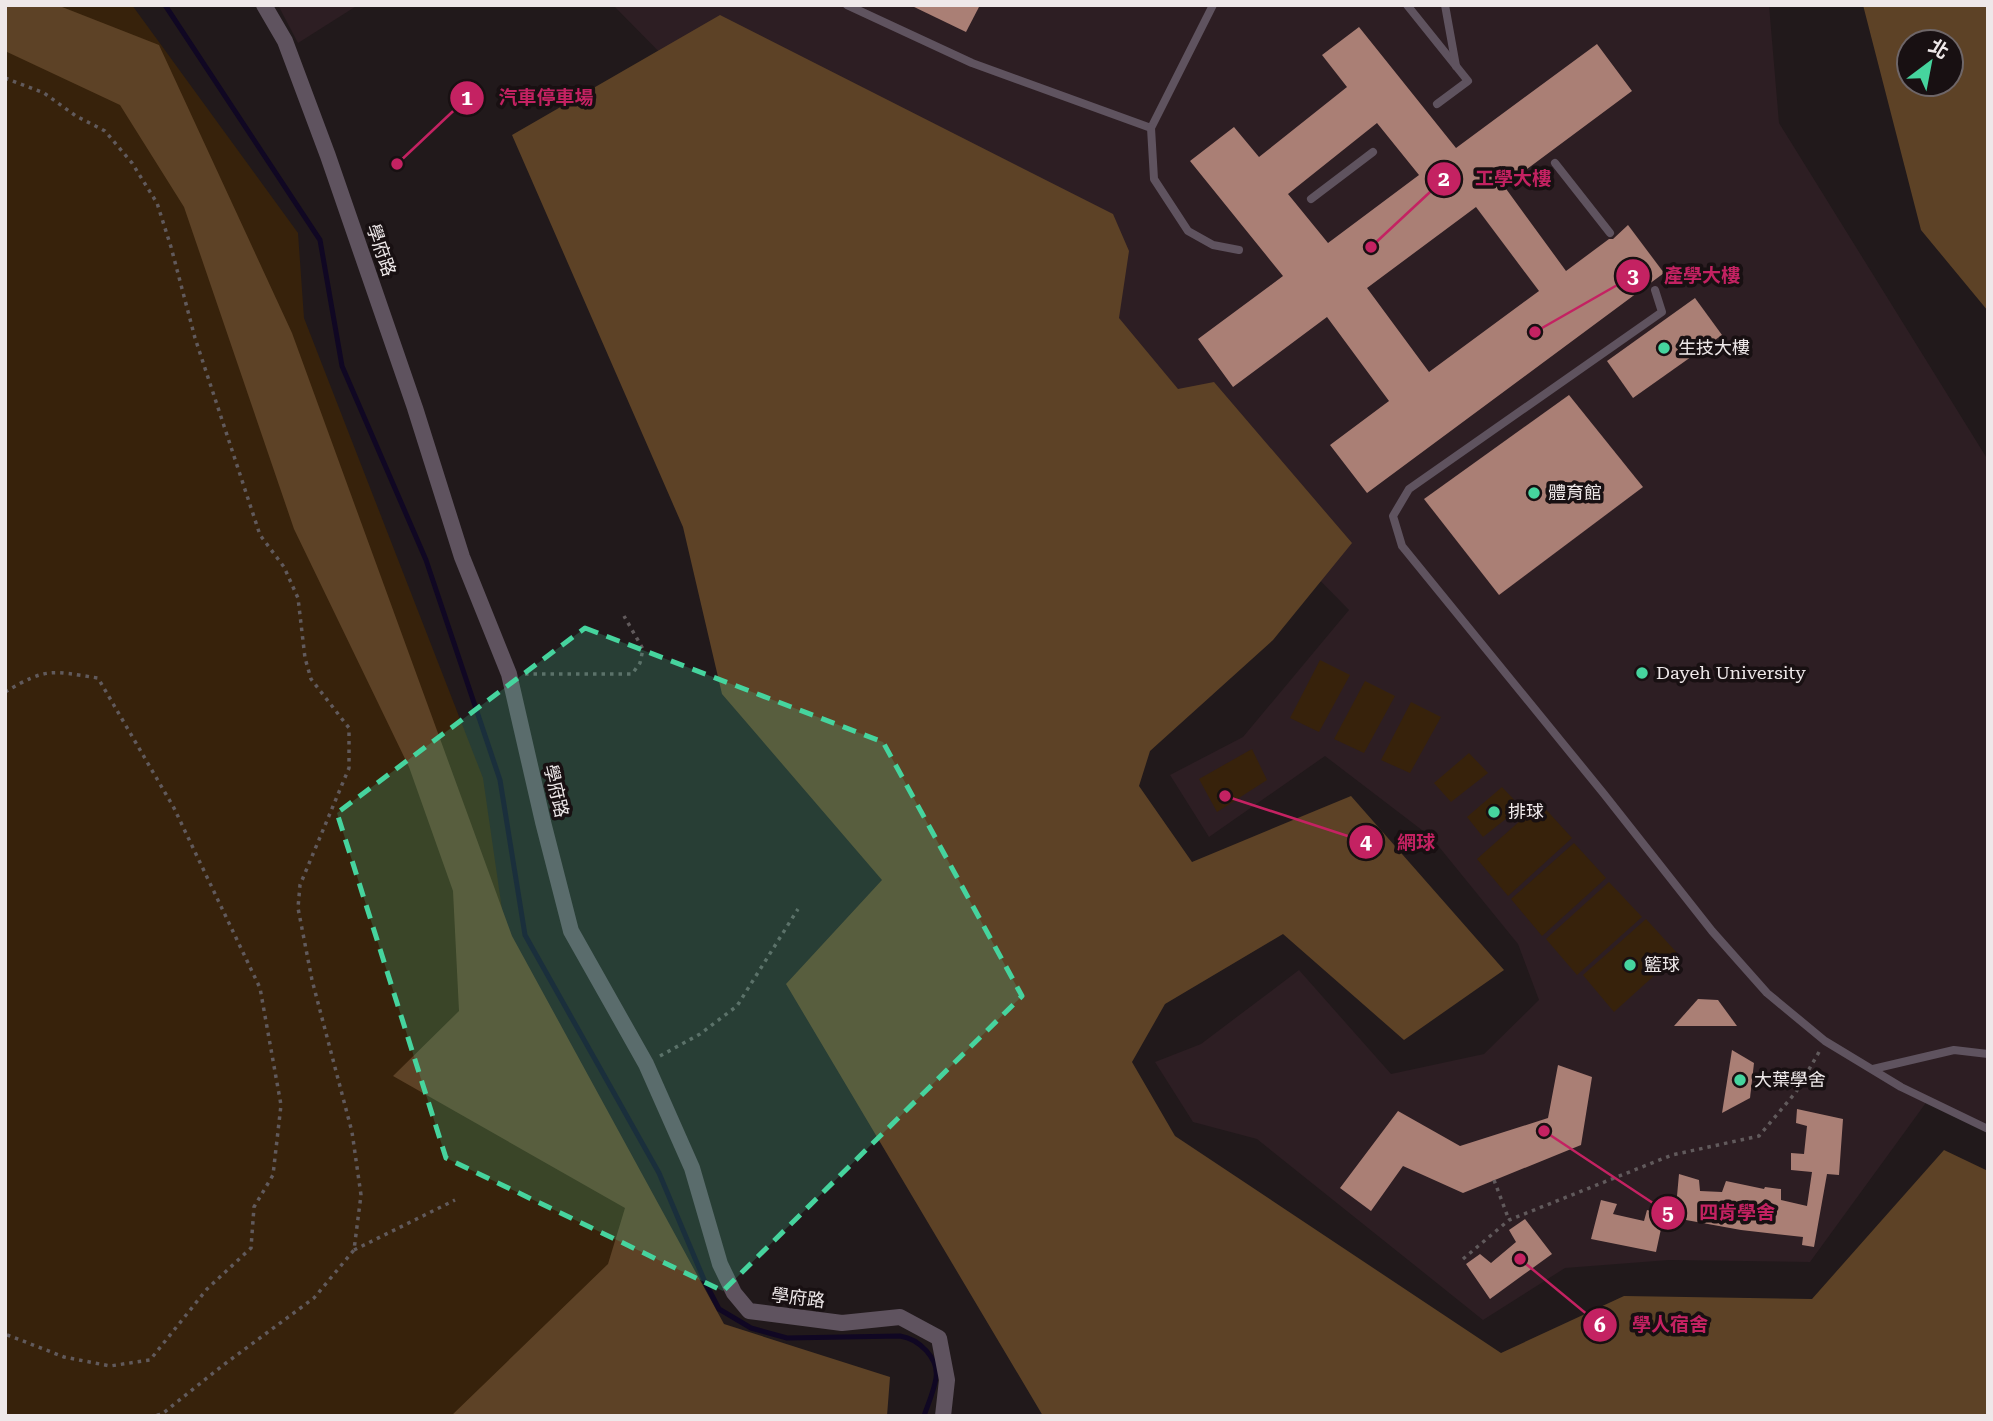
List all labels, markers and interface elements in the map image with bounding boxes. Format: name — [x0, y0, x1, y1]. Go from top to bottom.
north arrow — [1895, 28, 1965, 98]
text: 北 — [1925, 34, 1953, 64]
callout: 汽車停車場 — [449, 78, 607, 118]
text: 1 — [461, 86, 473, 110]
text: 汽車停車場 — [498, 86, 594, 109]
callout: 工學大樓 — [1426, 159, 1565, 199]
text: 2 — [1438, 167, 1450, 191]
text: 工學大樓 — [1475, 167, 1551, 190]
street label: 學府路 — [363, 221, 400, 279]
callout: 產學大樓 — [1615, 256, 1754, 296]
text: 3 — [1627, 264, 1639, 288]
text: 產學大樓 — [1664, 264, 1740, 287]
place label: 生技大樓 — [1678, 337, 1750, 358]
marker: 生技大樓 — [1656, 340, 1672, 356]
place label: 體育館 — [1548, 482, 1602, 503]
marker: 體育館 — [1526, 485, 1542, 501]
place label: Dayeh University — [1656, 662, 1806, 683]
marker: Dayeh University — [1634, 665, 1650, 681]
street label: 學府路 — [540, 762, 573, 820]
place label: 排球 — [1508, 801, 1544, 822]
marker: 排球 — [1486, 804, 1502, 820]
callout: 網球 — [1348, 822, 1449, 862]
text: 4 — [1360, 830, 1372, 854]
text: 網球 — [1397, 831, 1435, 854]
place label: 籃球 — [1644, 954, 1680, 975]
marker: 籃球 — [1622, 957, 1638, 973]
place label: 大葉學舍 — [1754, 1069, 1826, 1090]
marker: 大葉學舍 — [1732, 1072, 1748, 1088]
callout: 四肯學舍 — [1650, 1193, 1789, 1233]
text: 5 — [1662, 1201, 1674, 1225]
text: 四肯學舍 — [1699, 1201, 1775, 1224]
street label: 學府路 — [770, 1284, 826, 1311]
callout: 學人宿舍 — [1583, 1305, 1722, 1345]
text: 6 — [1594, 1313, 1606, 1337]
text: 學人宿舍 — [1632, 1313, 1708, 1336]

